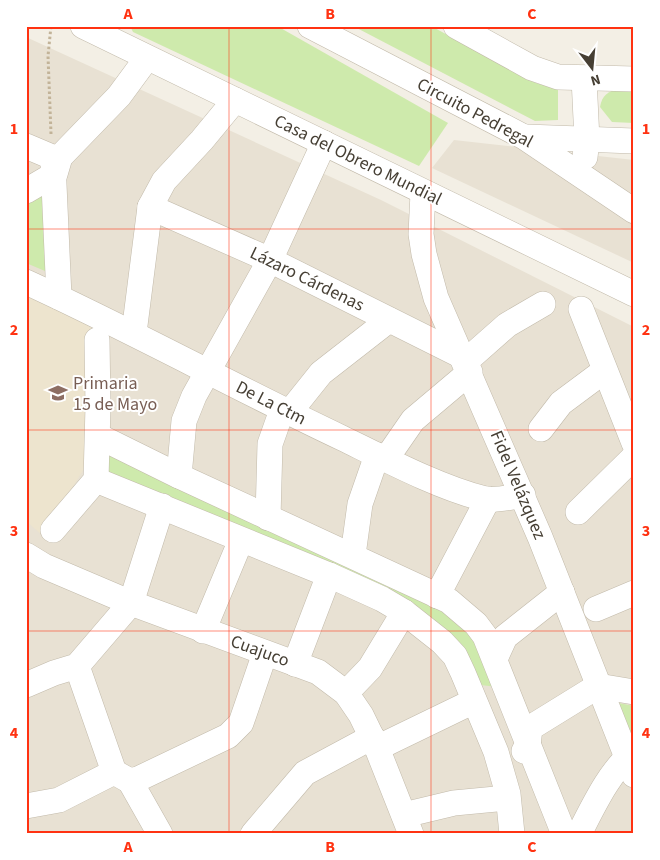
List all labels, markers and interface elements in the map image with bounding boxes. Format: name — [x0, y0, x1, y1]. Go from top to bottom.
text: A — [122, 3, 133, 25]
text: B — [325, 3, 335, 25]
text: C — [527, 3, 537, 25]
north arrow — [568, 42, 618, 92]
text: N — [588, 69, 603, 90]
street label: Circuito Pedregal — [412, 72, 538, 154]
street label: Casa del Obrero Mundial — [270, 108, 446, 212]
text: 1 — [10, 118, 18, 140]
text: 1 — [642, 118, 650, 140]
street label: Lázaro Cárdenas — [246, 241, 368, 317]
text: 2 — [10, 319, 18, 341]
text: 2 — [642, 319, 650, 341]
place label: Primaria 15 de Mayo — [73, 371, 157, 417]
street label: De La Ctm — [232, 375, 310, 431]
school or university icon: Primaria 15 de Mayo — [47, 382, 69, 404]
street label: Fidel Velázquez — [484, 427, 552, 544]
text: 3 — [10, 520, 18, 542]
text: 3 — [642, 520, 650, 542]
street label: Cuajuco — [227, 629, 293, 673]
text: 4 — [10, 722, 19, 744]
text: 4 — [642, 722, 651, 744]
text: A — [122, 836, 133, 858]
text: B — [325, 836, 335, 858]
text: C — [527, 836, 537, 858]

